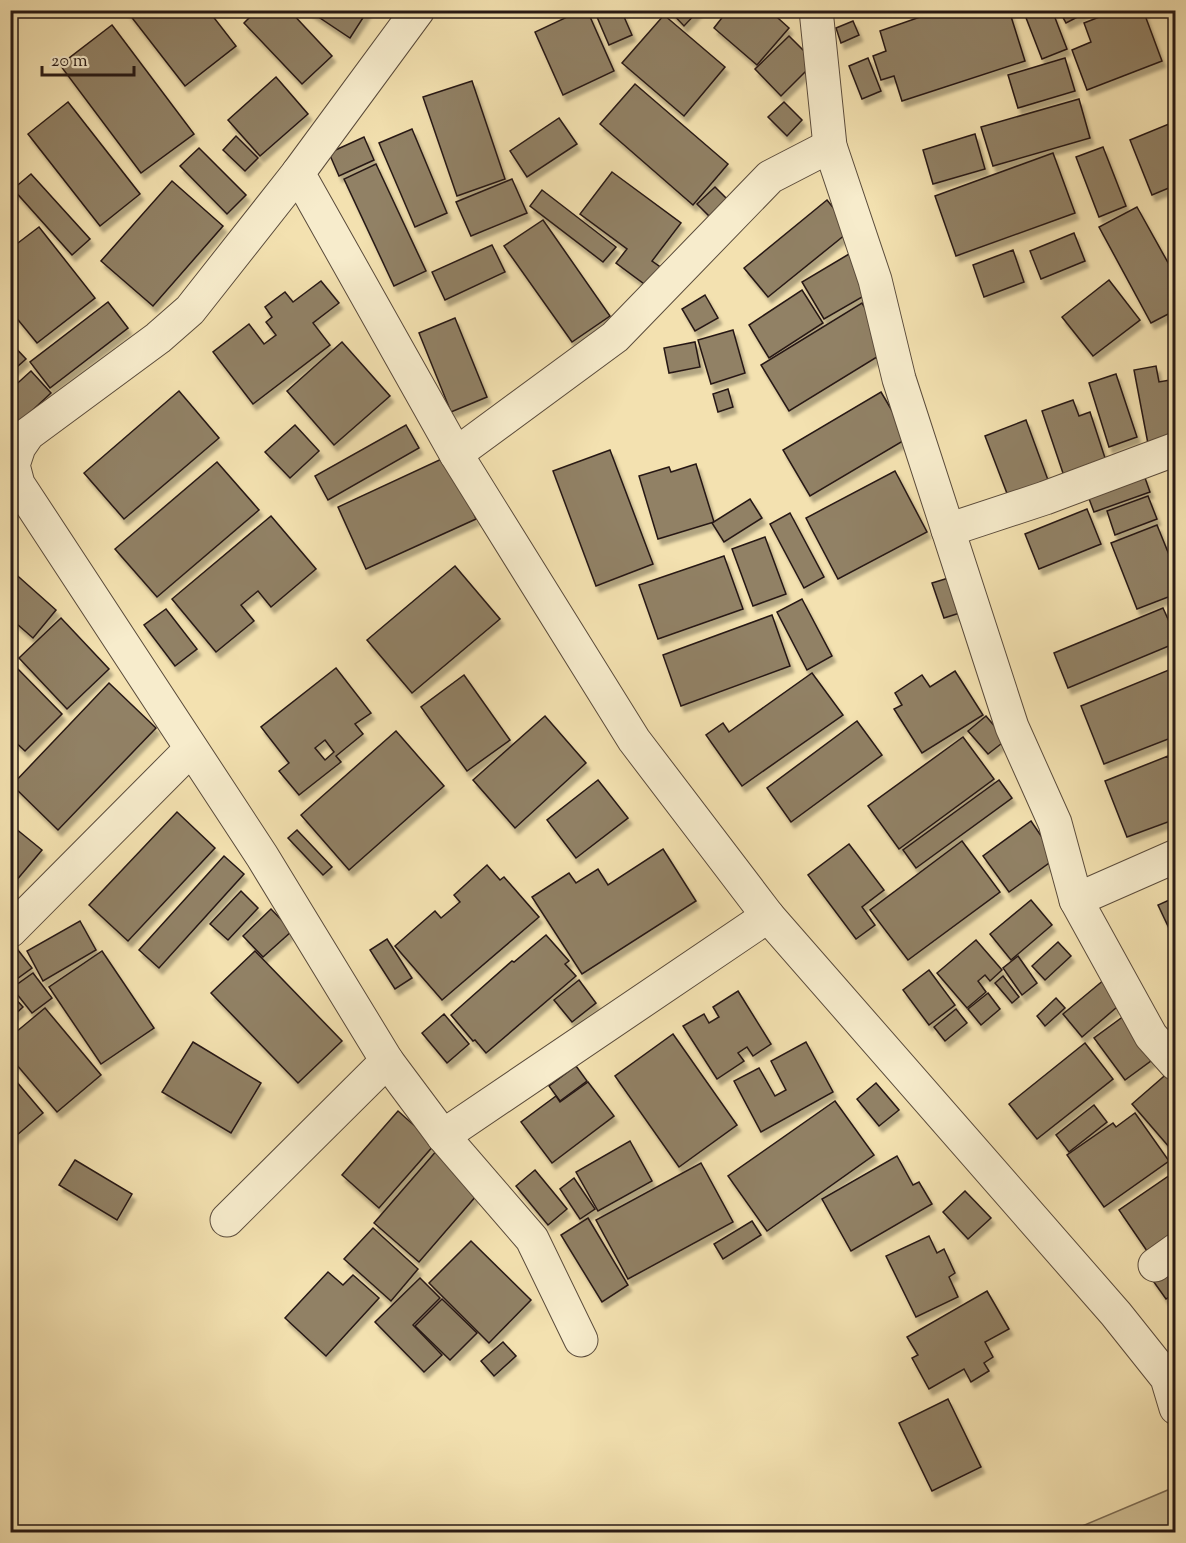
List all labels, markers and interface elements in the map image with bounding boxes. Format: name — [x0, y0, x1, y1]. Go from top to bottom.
scale bar — [42, 39, 134, 77]
text: 20 m — [51, 49, 88, 75]

